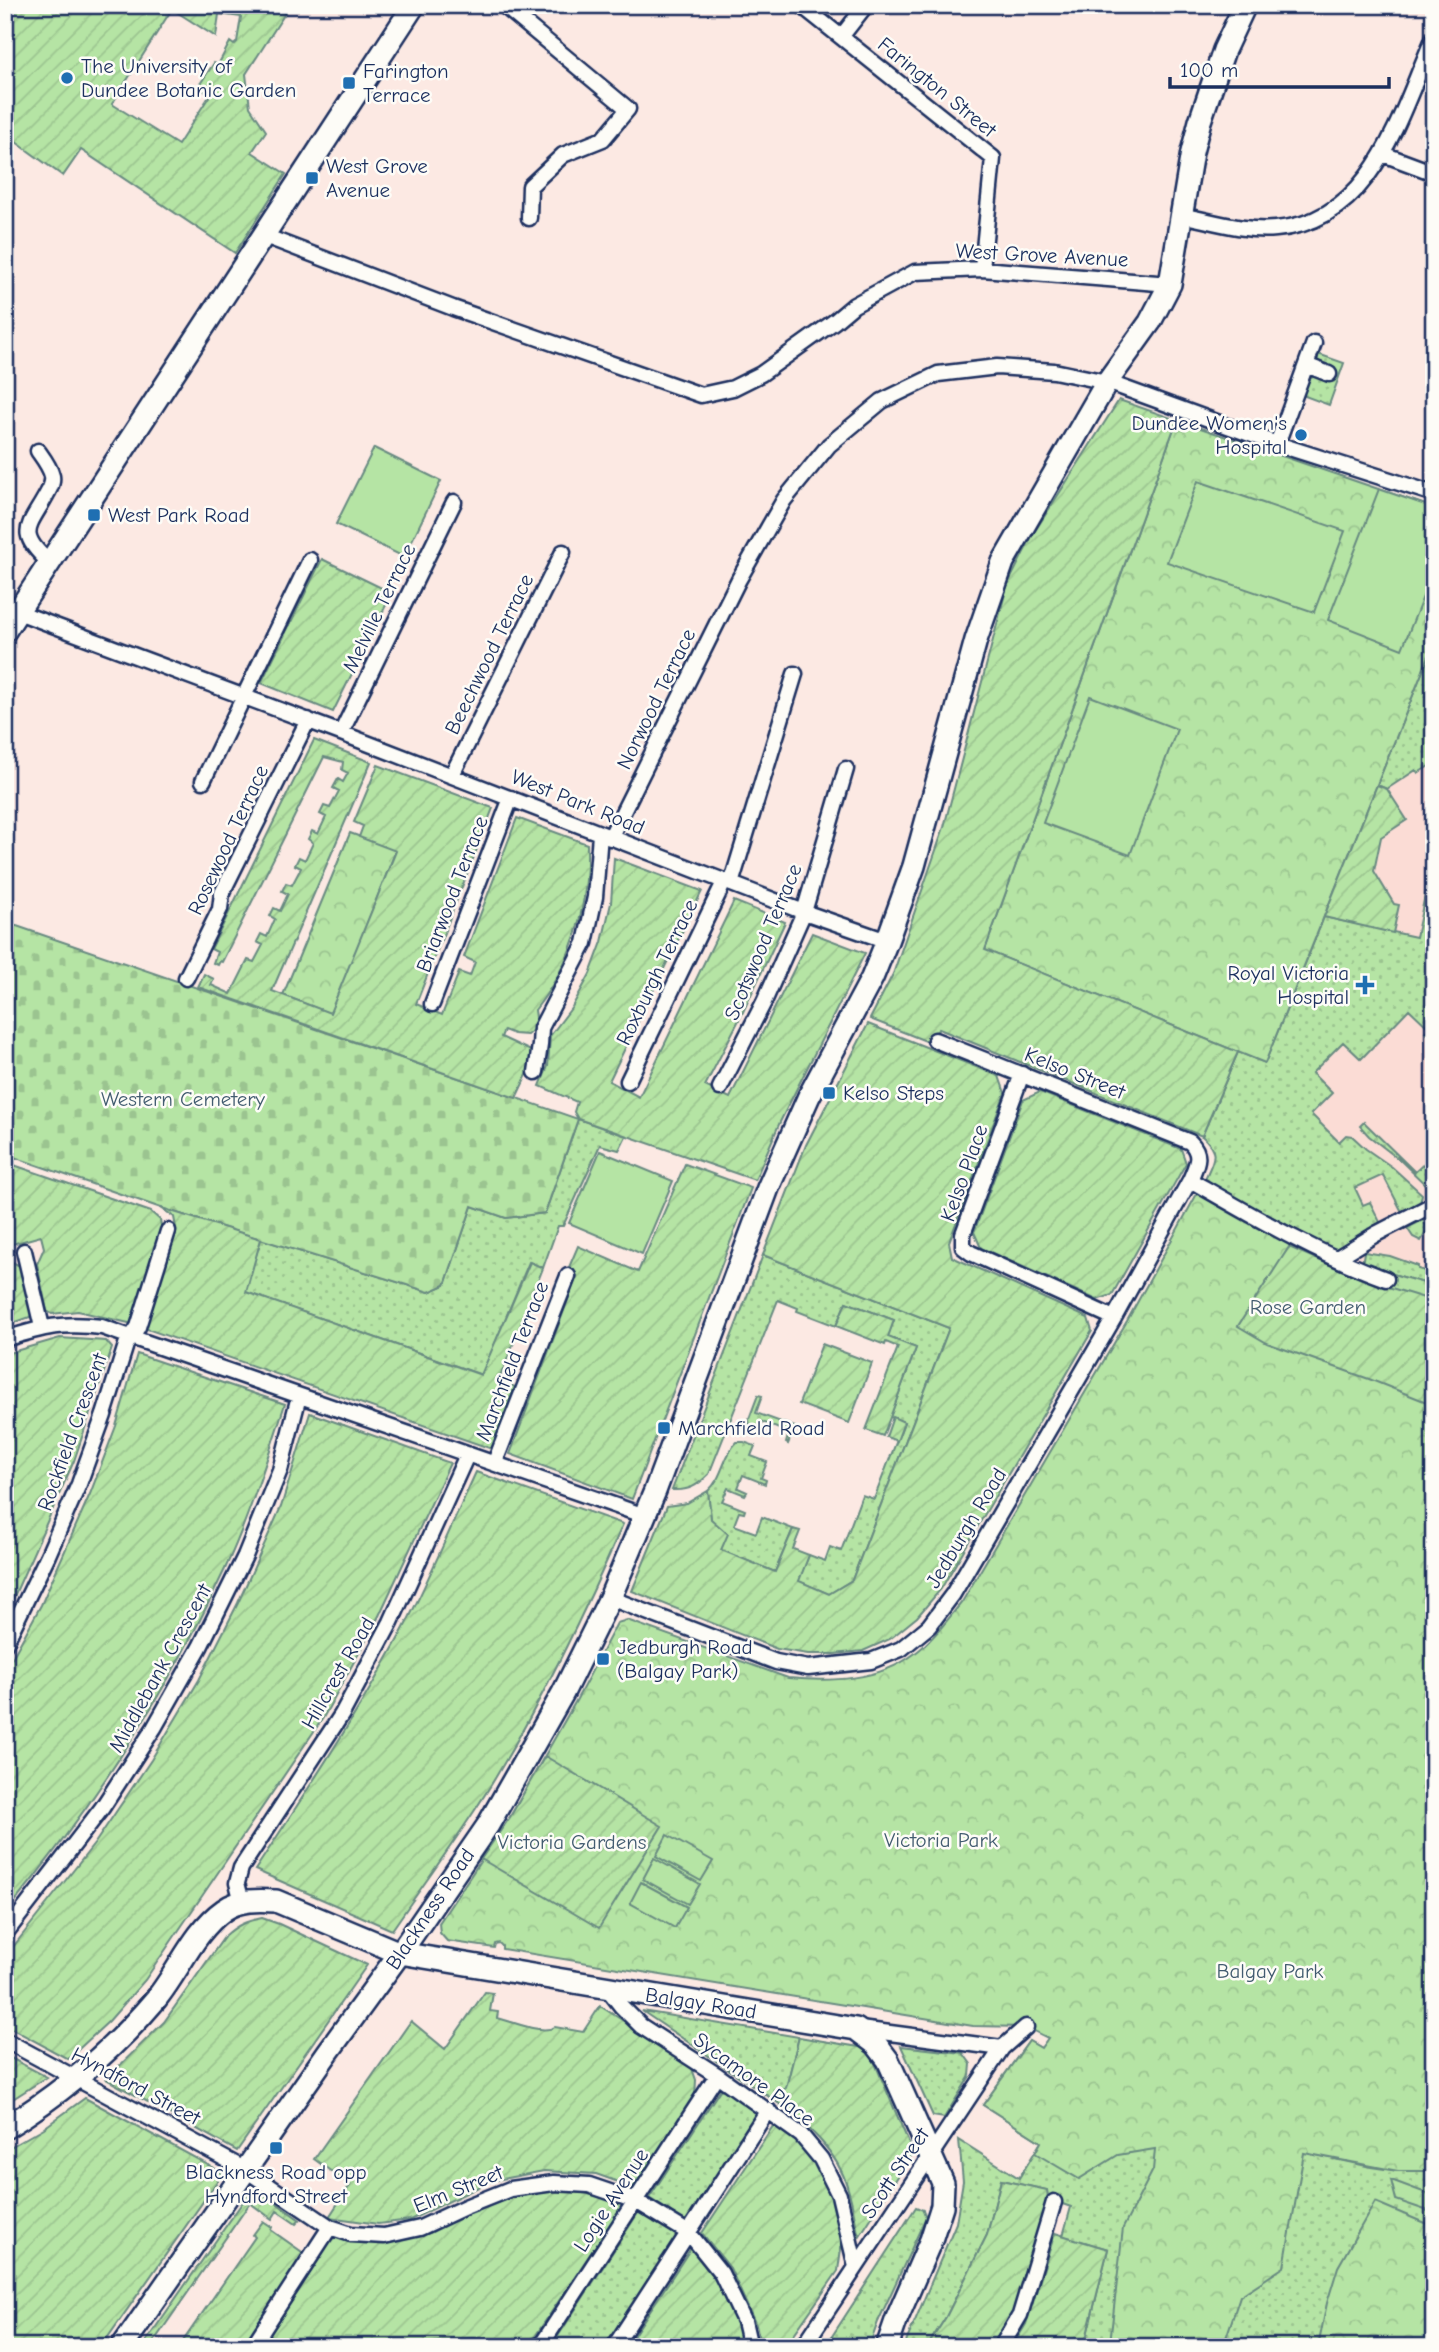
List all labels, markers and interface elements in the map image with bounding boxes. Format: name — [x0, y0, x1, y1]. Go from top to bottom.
street label: Farington Street — [873, 32, 1002, 143]
scale bar — [1170, 46, 1388, 90]
place label: The University of Dundee Botanic Garden — [81, 54, 296, 102]
text: 100 m — [1180, 58, 1238, 82]
place label: Farington Terrace — [363, 59, 449, 107]
marker: The University of Dundee Botanic Garden — [59, 70, 75, 86]
marker: Farington Terrace — [341, 75, 357, 91]
place label: West Grove Avenue — [326, 154, 428, 202]
marker: West Grove Avenue — [304, 170, 320, 186]
street label: West Grove Avenue — [955, 238, 1129, 272]
place label: Dundee Women's Hospital — [1131, 411, 1287, 459]
marker: Dundee Women's Hospital — [1293, 427, 1309, 443]
place label: West Park Road — [108, 503, 250, 527]
marker: West Park Road — [86, 507, 102, 523]
street label: Melville Terrace — [337, 540, 421, 676]
street label: Beechwood Terrace — [440, 570, 538, 738]
street label: Norwood Terrace — [612, 625, 700, 773]
street label: Rosewood Terrace — [183, 761, 273, 919]
street label: West Park Road — [508, 764, 648, 840]
street label: Briarwood Terrace — [411, 812, 493, 976]
street label: Scotswood Terrace — [719, 860, 807, 1024]
street label: Roxburgh Terrace — [611, 895, 703, 1049]
place label: Royal Victoria Hospital — [1228, 961, 1349, 1009]
marker: Royal Victoria Hospital — [1355, 975, 1375, 995]
street label: Kelso Street — [1021, 1042, 1130, 1104]
place label: Kelso Steps — [843, 1081, 944, 1105]
marker: Kelso Steps — [821, 1085, 837, 1101]
park label: Western Cemetery — [101, 1087, 266, 1111]
street label: Kelso Place — [935, 1121, 993, 1225]
street label: Marchfield Terrace — [471, 1278, 553, 1444]
park label: Rose Garden — [1250, 1295, 1366, 1319]
street label: Rockfield Crescent — [32, 1349, 112, 1514]
place label: Marchfield Road — [678, 1416, 825, 1440]
marker: Marchfield Road — [656, 1420, 672, 1436]
street label: Jedburgh Road — [921, 1464, 1011, 1592]
street label: Middlebank Crescent — [104, 1579, 217, 1756]
street label: Hillcrest Road — [296, 1613, 380, 1733]
place label: Jedburgh Road (Balgay Park) — [617, 1635, 753, 1683]
marker: Jedburgh Road (Balgay Park) — [595, 1651, 611, 1667]
park label: Victoria Park — [884, 1828, 998, 1852]
park label: Victoria Gardens — [497, 1830, 647, 1854]
street label: Blackness Road — [381, 1844, 479, 1974]
park label: Balgay Park — [1216, 1959, 1324, 1983]
street label: Balgay Road — [644, 1982, 758, 2024]
street label: Sycamore Place — [689, 2027, 819, 2131]
street label: Hyndford Street — [68, 2042, 205, 2130]
street label: Scott Street — [856, 2122, 935, 2223]
marker: Blackness Road opp Hyndford Street — [268, 2140, 284, 2156]
street label: Logie Avenue — [569, 2144, 653, 2256]
place label: Blackness Road opp Hyndford Street — [185, 2160, 367, 2208]
street label: Elm Street — [410, 2160, 507, 2218]

